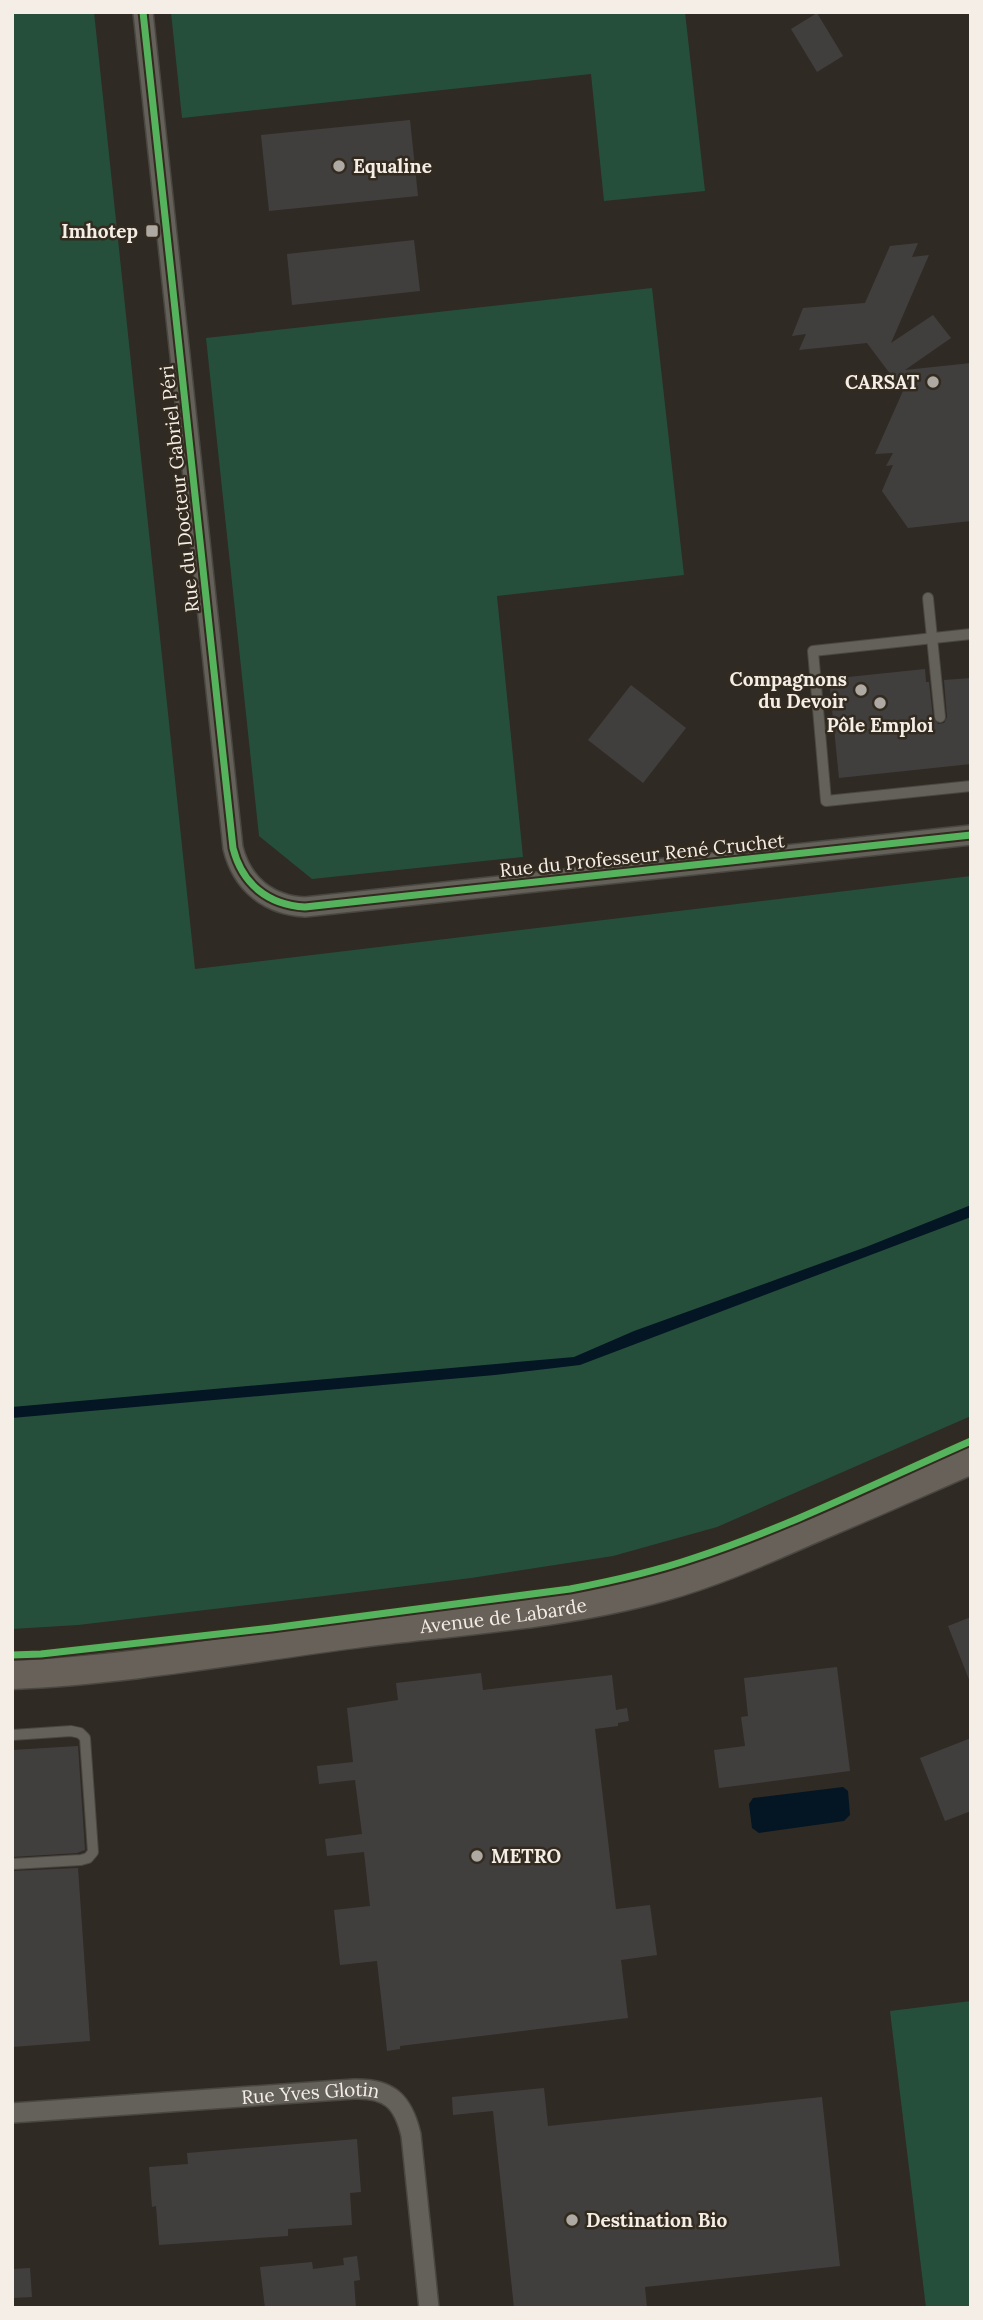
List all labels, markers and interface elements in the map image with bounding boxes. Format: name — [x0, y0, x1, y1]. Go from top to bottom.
place label: Equaline — [353, 154, 432, 178]
marker: Equaline — [331, 158, 347, 174]
place label: Imhotep — [61, 219, 138, 243]
marker: Imhotep — [144, 223, 160, 239]
street label: Rue du Docteur Gabriel Péri — [154, 364, 204, 614]
place label: CARSAT — [845, 370, 920, 394]
marker: CARSAT — [925, 374, 941, 390]
place label: Compagnons du Devoir — [730, 667, 847, 713]
marker: Compagnons du Devoir — [853, 682, 869, 698]
marker: Pôle Emploi — [872, 695, 888, 711]
place label: Pôle Emploi — [826, 713, 934, 737]
street label: Rue du Professeur René Cruchet — [498, 828, 786, 882]
street label: Avenue de Labarde — [418, 1592, 589, 1638]
place label: METRO — [491, 1844, 561, 1868]
marker: METRO — [469, 1848, 485, 1864]
street label: Rue Yves Glotin — [240, 2077, 382, 2109]
place label: Destination Bio — [586, 2208, 727, 2232]
marker: Destination Bio — [564, 2212, 580, 2228]

